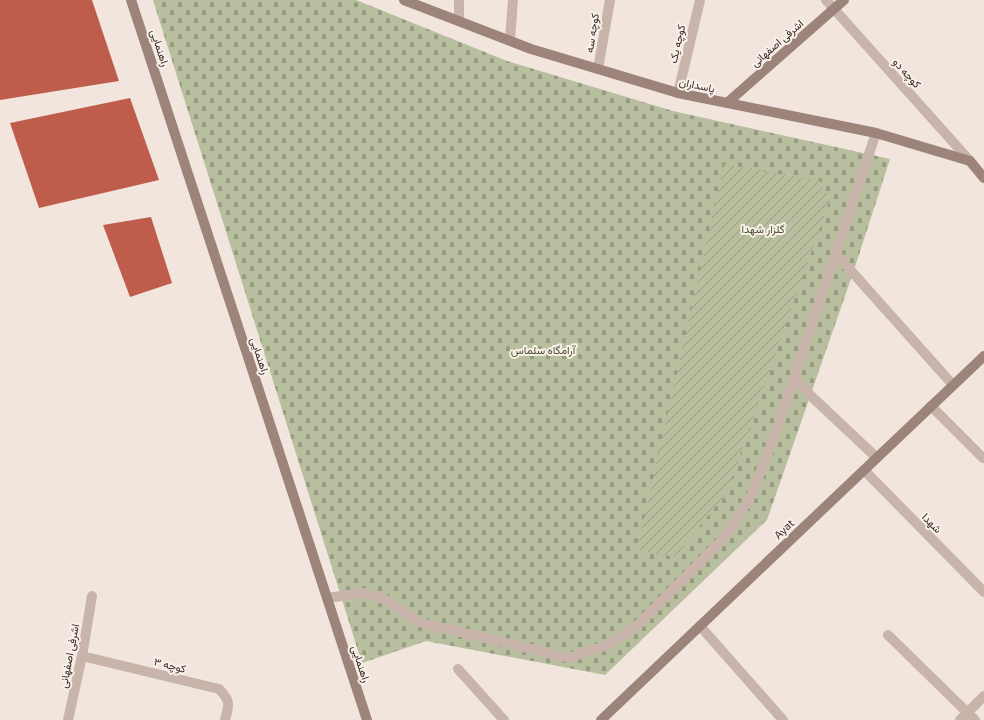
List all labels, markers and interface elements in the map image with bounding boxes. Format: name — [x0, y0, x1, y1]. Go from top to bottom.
street label: کوچه سه — [582, 12, 603, 54]
street label: اشرفی اصفهانی — [748, 16, 806, 70]
street label: کوچه یک — [666, 23, 689, 65]
street label: راهنمایی — [147, 28, 173, 69]
street label: کوچه دو — [889, 55, 924, 92]
street label: پاسداران — [678, 74, 716, 97]
park label: گلزار شهدا — [741, 222, 785, 236]
street label: راهنمایی — [247, 336, 273, 377]
park label: آرامگاه سلماس — [511, 343, 577, 357]
street label: شهدا — [919, 510, 945, 536]
street label: Ayat — [771, 516, 796, 541]
street label: اشرفی اصفهانی — [56, 623, 82, 689]
street label: راهنمایی — [348, 644, 374, 685]
street label: کوچه ۳ — [152, 654, 188, 677]

